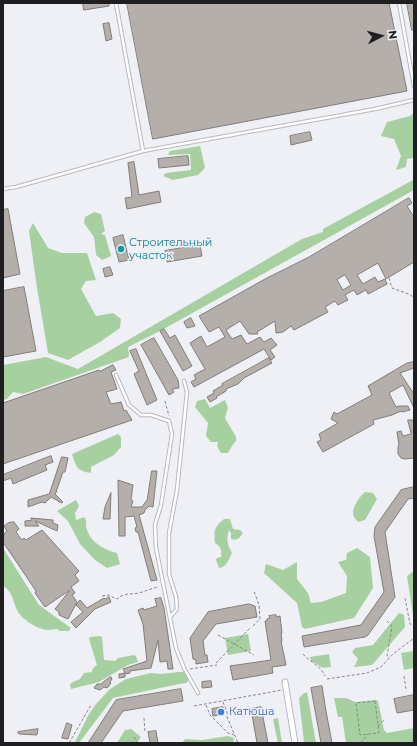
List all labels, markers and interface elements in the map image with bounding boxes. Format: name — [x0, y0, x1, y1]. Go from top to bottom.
north arrow — [361, 16, 401, 56]
text: N — [386, 30, 400, 40]
place label: Строительный участок — [129, 236, 212, 262]
marker: Строительный участок — [116, 244, 126, 254]
place label: Катюша — [229, 705, 274, 719]
marker: Катюша — [216, 707, 226, 717]

